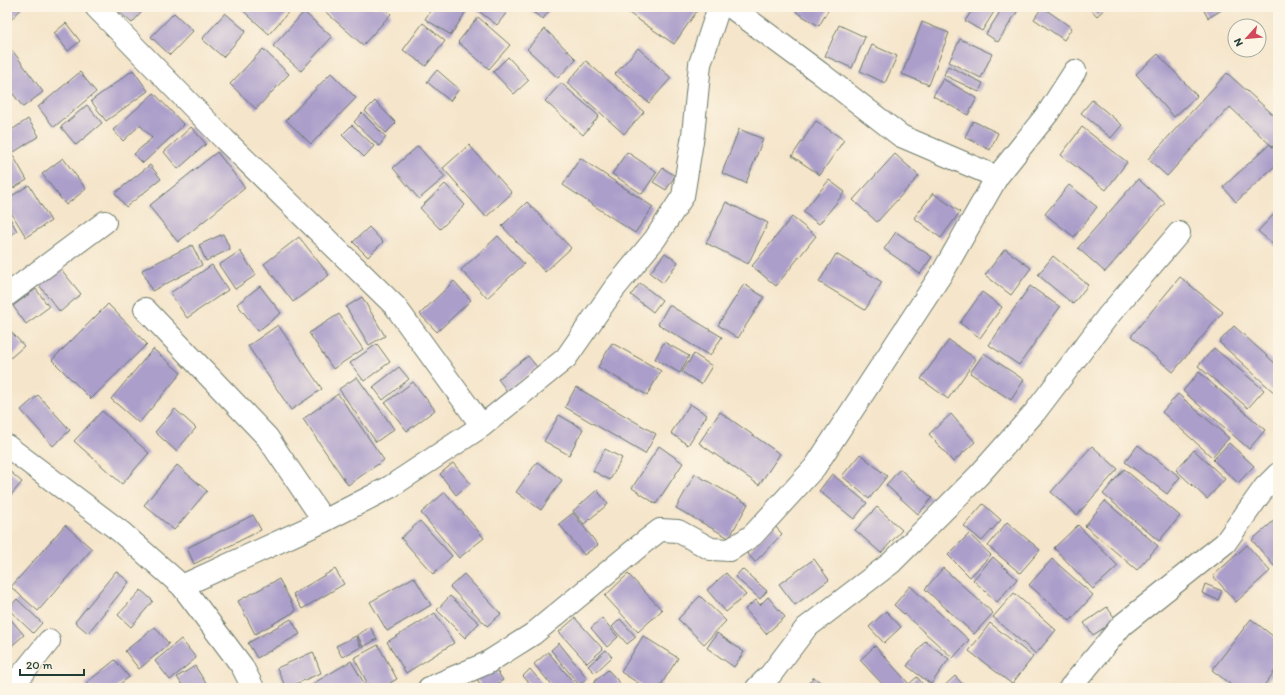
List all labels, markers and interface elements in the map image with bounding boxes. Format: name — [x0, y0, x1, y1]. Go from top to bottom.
north arrow — [1227, 18, 1267, 58]
text: N — [1231, 36, 1246, 49]
scale bar — [20, 651, 84, 677]
text: 20 m — [26, 658, 53, 672]

